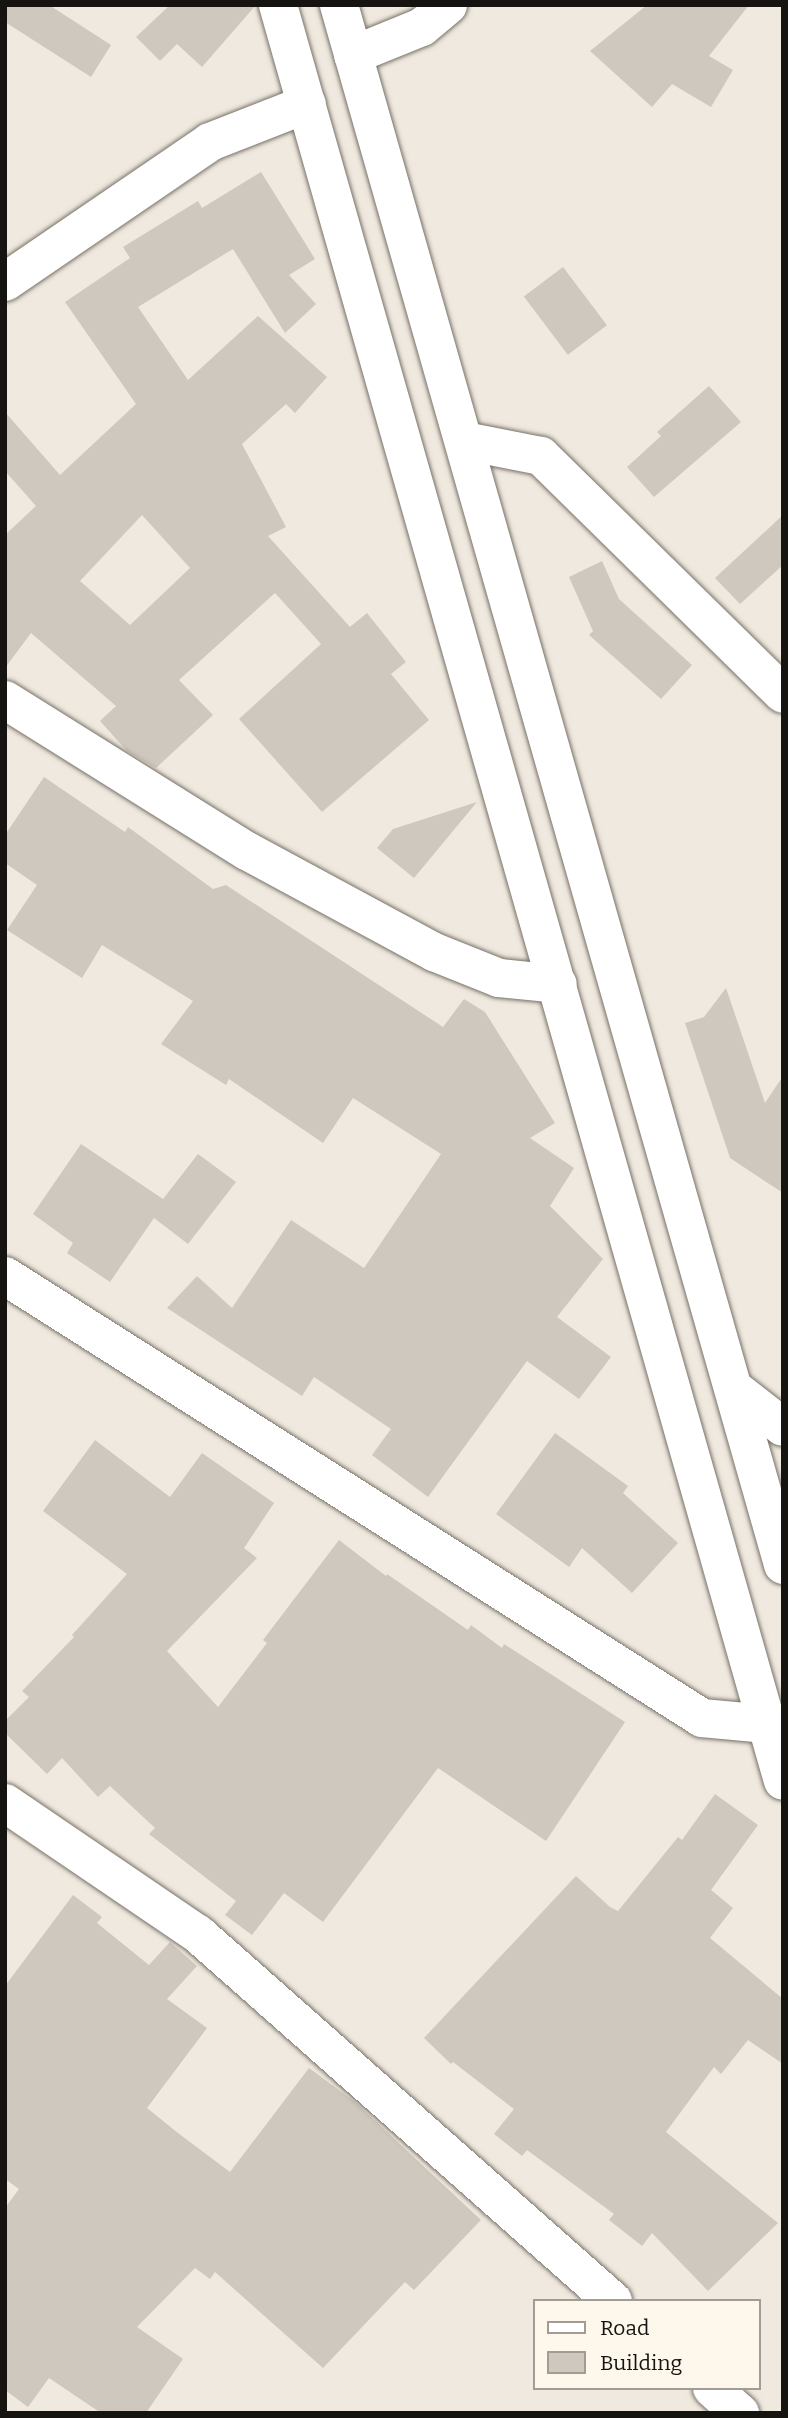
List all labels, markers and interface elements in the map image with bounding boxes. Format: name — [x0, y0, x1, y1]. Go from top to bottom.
legend — [532, 2299, 760, 2390]
text: Road — [600, 2315, 649, 2341]
text: Building — [600, 2350, 682, 2376]

